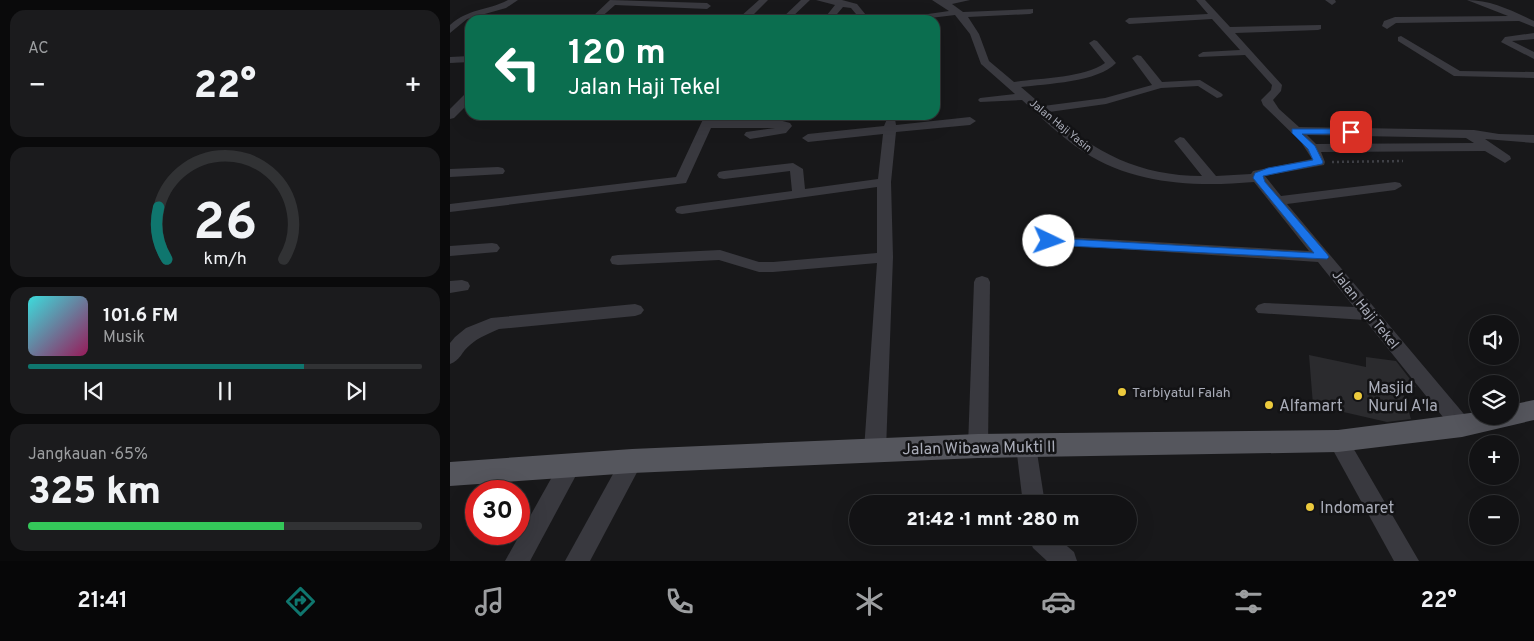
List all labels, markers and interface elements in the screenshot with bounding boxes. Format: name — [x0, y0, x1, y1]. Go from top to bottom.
text: 120 m — [568, 32, 666, 76]
icon: left — [485, 35, 550, 100]
text: AC — [28, 39, 49, 59]
text: 22° — [194, 63, 256, 112]
text: − — [28, 69, 46, 105]
text: + — [404, 69, 422, 105]
text: Jalan Haji Tekel — [568, 75, 721, 102]
street label: Jalan Haji Yasin — [1026, 96, 1095, 155]
pin — [1330, 111, 1372, 153]
icon: arrive — [1337, 118, 1365, 146]
text: 26 — [193, 192, 257, 258]
position arrow — [1022, 214, 1074, 266]
text: km/h — [203, 248, 247, 271]
street label: Jalan Haji Tekel — [1328, 267, 1402, 353]
text: 101.6 FM — [103, 304, 178, 328]
map controls — [1469, 315, 1519, 545]
button: sound — [1469, 315, 1519, 365]
text: Musik — [103, 328, 145, 348]
button: layers — [1469, 375, 1519, 425]
icon: previous — [80, 377, 108, 405]
icon: pause — [211, 377, 239, 405]
icon: next — [342, 377, 370, 405]
place label: Masjid Nurul A'la — [1368, 379, 1438, 417]
place label: Tarbiyatul Falah — [1132, 385, 1231, 402]
marker: Tarbiyatul Falah — [1116, 386, 1128, 398]
marker: Masjid Nurul A'la — [1352, 390, 1364, 402]
place label: Alfamart — [1279, 397, 1343, 417]
marker: Alfamart — [1263, 399, 1275, 411]
button: + — [1469, 435, 1519, 485]
street label: Jalan Wibawa Mukti II — [902, 438, 1056, 460]
text: Jangkauan · 65% — [28, 445, 148, 465]
text: 325 km — [28, 469, 161, 518]
speed limit sign: 30 — [465, 480, 530, 545]
button: − — [1469, 495, 1519, 545]
place label: Indomaret — [1320, 499, 1394, 519]
marker: Indomaret — [1304, 501, 1316, 513]
text: 21:42 · 1 mnt · 280 m — [906, 508, 1080, 532]
icon: directions — [283, 584, 318, 619]
icon: music — [472, 584, 507, 619]
icon: phone — [662, 584, 697, 619]
icon: climate — [852, 584, 887, 619]
icon: car — [1041, 584, 1076, 619]
icon: filters — [1231, 584, 1266, 619]
text: 21:41 — [77, 588, 128, 615]
text: 22° — [1421, 588, 1457, 615]

